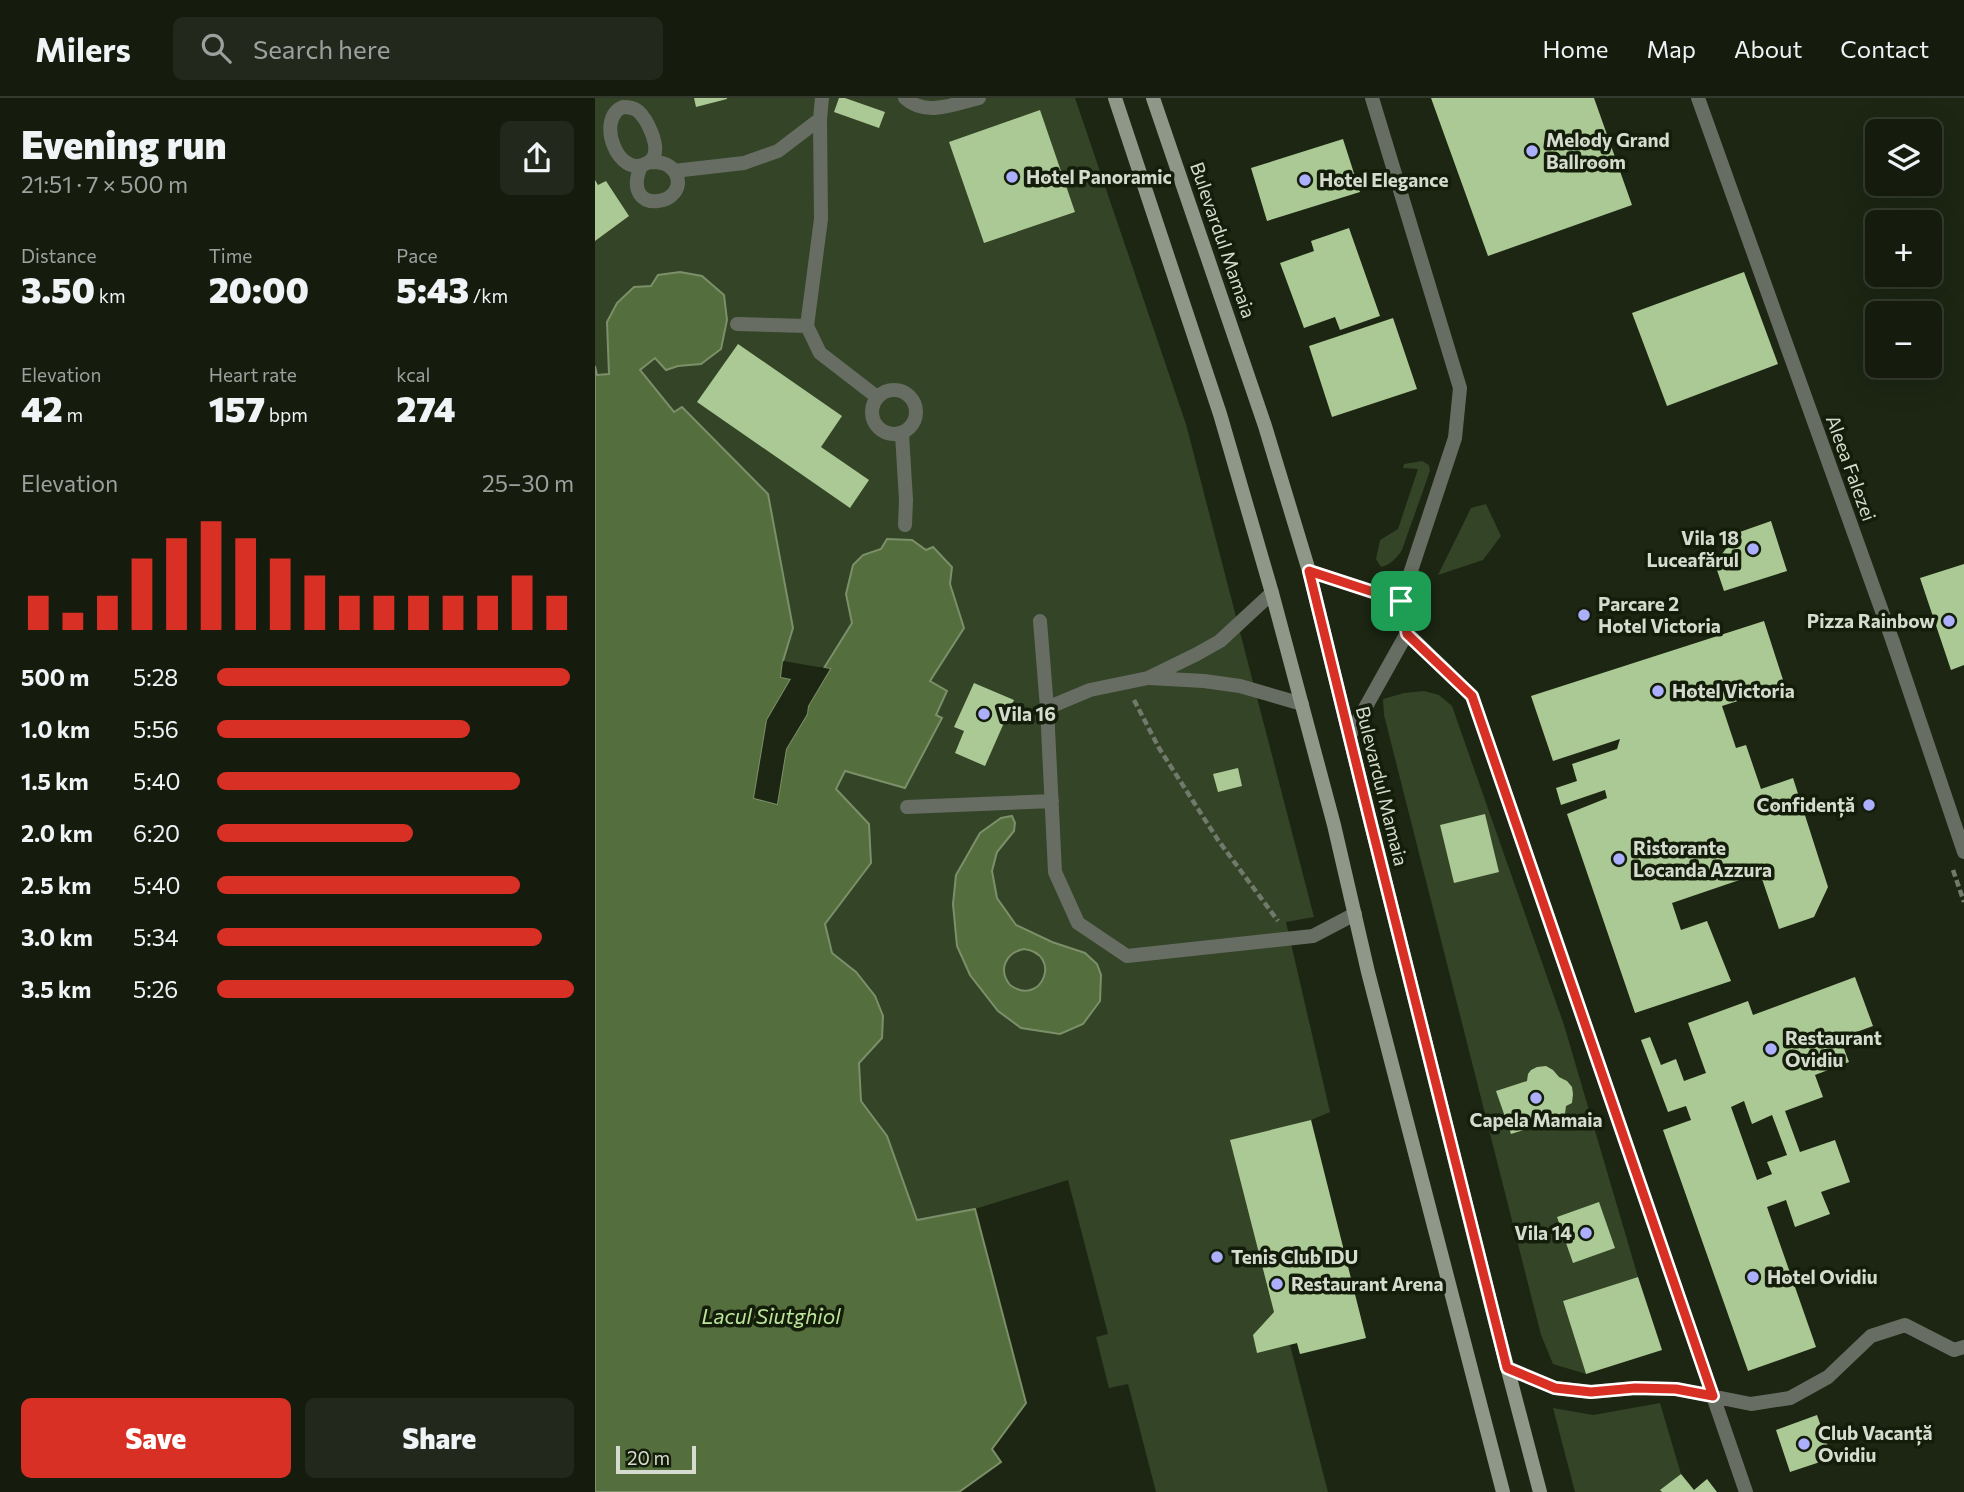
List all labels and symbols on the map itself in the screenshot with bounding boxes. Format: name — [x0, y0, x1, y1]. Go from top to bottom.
place label: Melody Grand Ballroom — [1546, 128, 1670, 173]
marker: Melody Grand Ballroom — [1524, 143, 1540, 159]
street label: Bulevardul Mamaia — [1186, 159, 1261, 321]
place label: Hotel Panoramic — [1026, 165, 1172, 188]
place label: Hotel Elegance — [1319, 168, 1448, 191]
marker: Hotel Panoramic — [1004, 169, 1020, 185]
marker: Hotel Elegance — [1297, 172, 1313, 188]
street label: Aleea Falezei — [1822, 412, 1881, 524]
place label: Vila 18 Luceafărul — [1647, 526, 1739, 571]
marker: Vila 18 Luceafărul — [1745, 541, 1761, 557]
pin — [1371, 571, 1431, 631]
place label: Parcare 2 Hotel Victoria — [1598, 592, 1721, 637]
marker: Parcare 2 Hotel Victoria — [1576, 607, 1592, 623]
place label: Pizza Rainbow — [1807, 609, 1935, 632]
marker: Pizza Rainbow — [1941, 613, 1957, 629]
place label: Hotel Victoria — [1672, 679, 1795, 702]
marker: Hotel Victoria — [1650, 683, 1666, 699]
place label: Vila 16 — [998, 702, 1056, 725]
street label: Bulevardul Mamaia — [1352, 704, 1413, 868]
marker: Vila 16 — [976, 706, 992, 722]
place label: Confidență — [1757, 793, 1855, 818]
marker: Confidență — [1861, 797, 1877, 813]
place label: Ristorante Locanda Azzura — [1633, 836, 1772, 881]
marker: Ristorante Locanda Azzura — [1611, 851, 1627, 867]
place label: Restaurant Ovidiu — [1785, 1026, 1882, 1071]
marker: Restaurant Ovidiu — [1763, 1041, 1779, 1057]
marker: Capela Mamaia — [1528, 1090, 1544, 1106]
place label: Capela Mamaia — [1469, 1108, 1603, 1131]
place label: Vila 14 — [1514, 1221, 1572, 1244]
marker: Vila 14 — [1578, 1225, 1594, 1241]
place label: Tenis Club IDU — [1231, 1245, 1358, 1268]
marker: Tenis Club IDU — [1209, 1249, 1225, 1265]
place label: Hotel Ovidiu — [1767, 1265, 1878, 1288]
marker: Hotel Ovidiu — [1745, 1269, 1761, 1285]
place label: Restaurant Arena — [1291, 1272, 1444, 1295]
marker: Restaurant Arena — [1269, 1276, 1285, 1292]
water label: Lacul Siutghiol — [701, 1303, 841, 1328]
place label: Club Vacanță Ovidiu — [1818, 1421, 1933, 1466]
marker: Club Vacanță Ovidiu — [1796, 1436, 1812, 1452]
scale bar — [616, 1443, 697, 1475]

